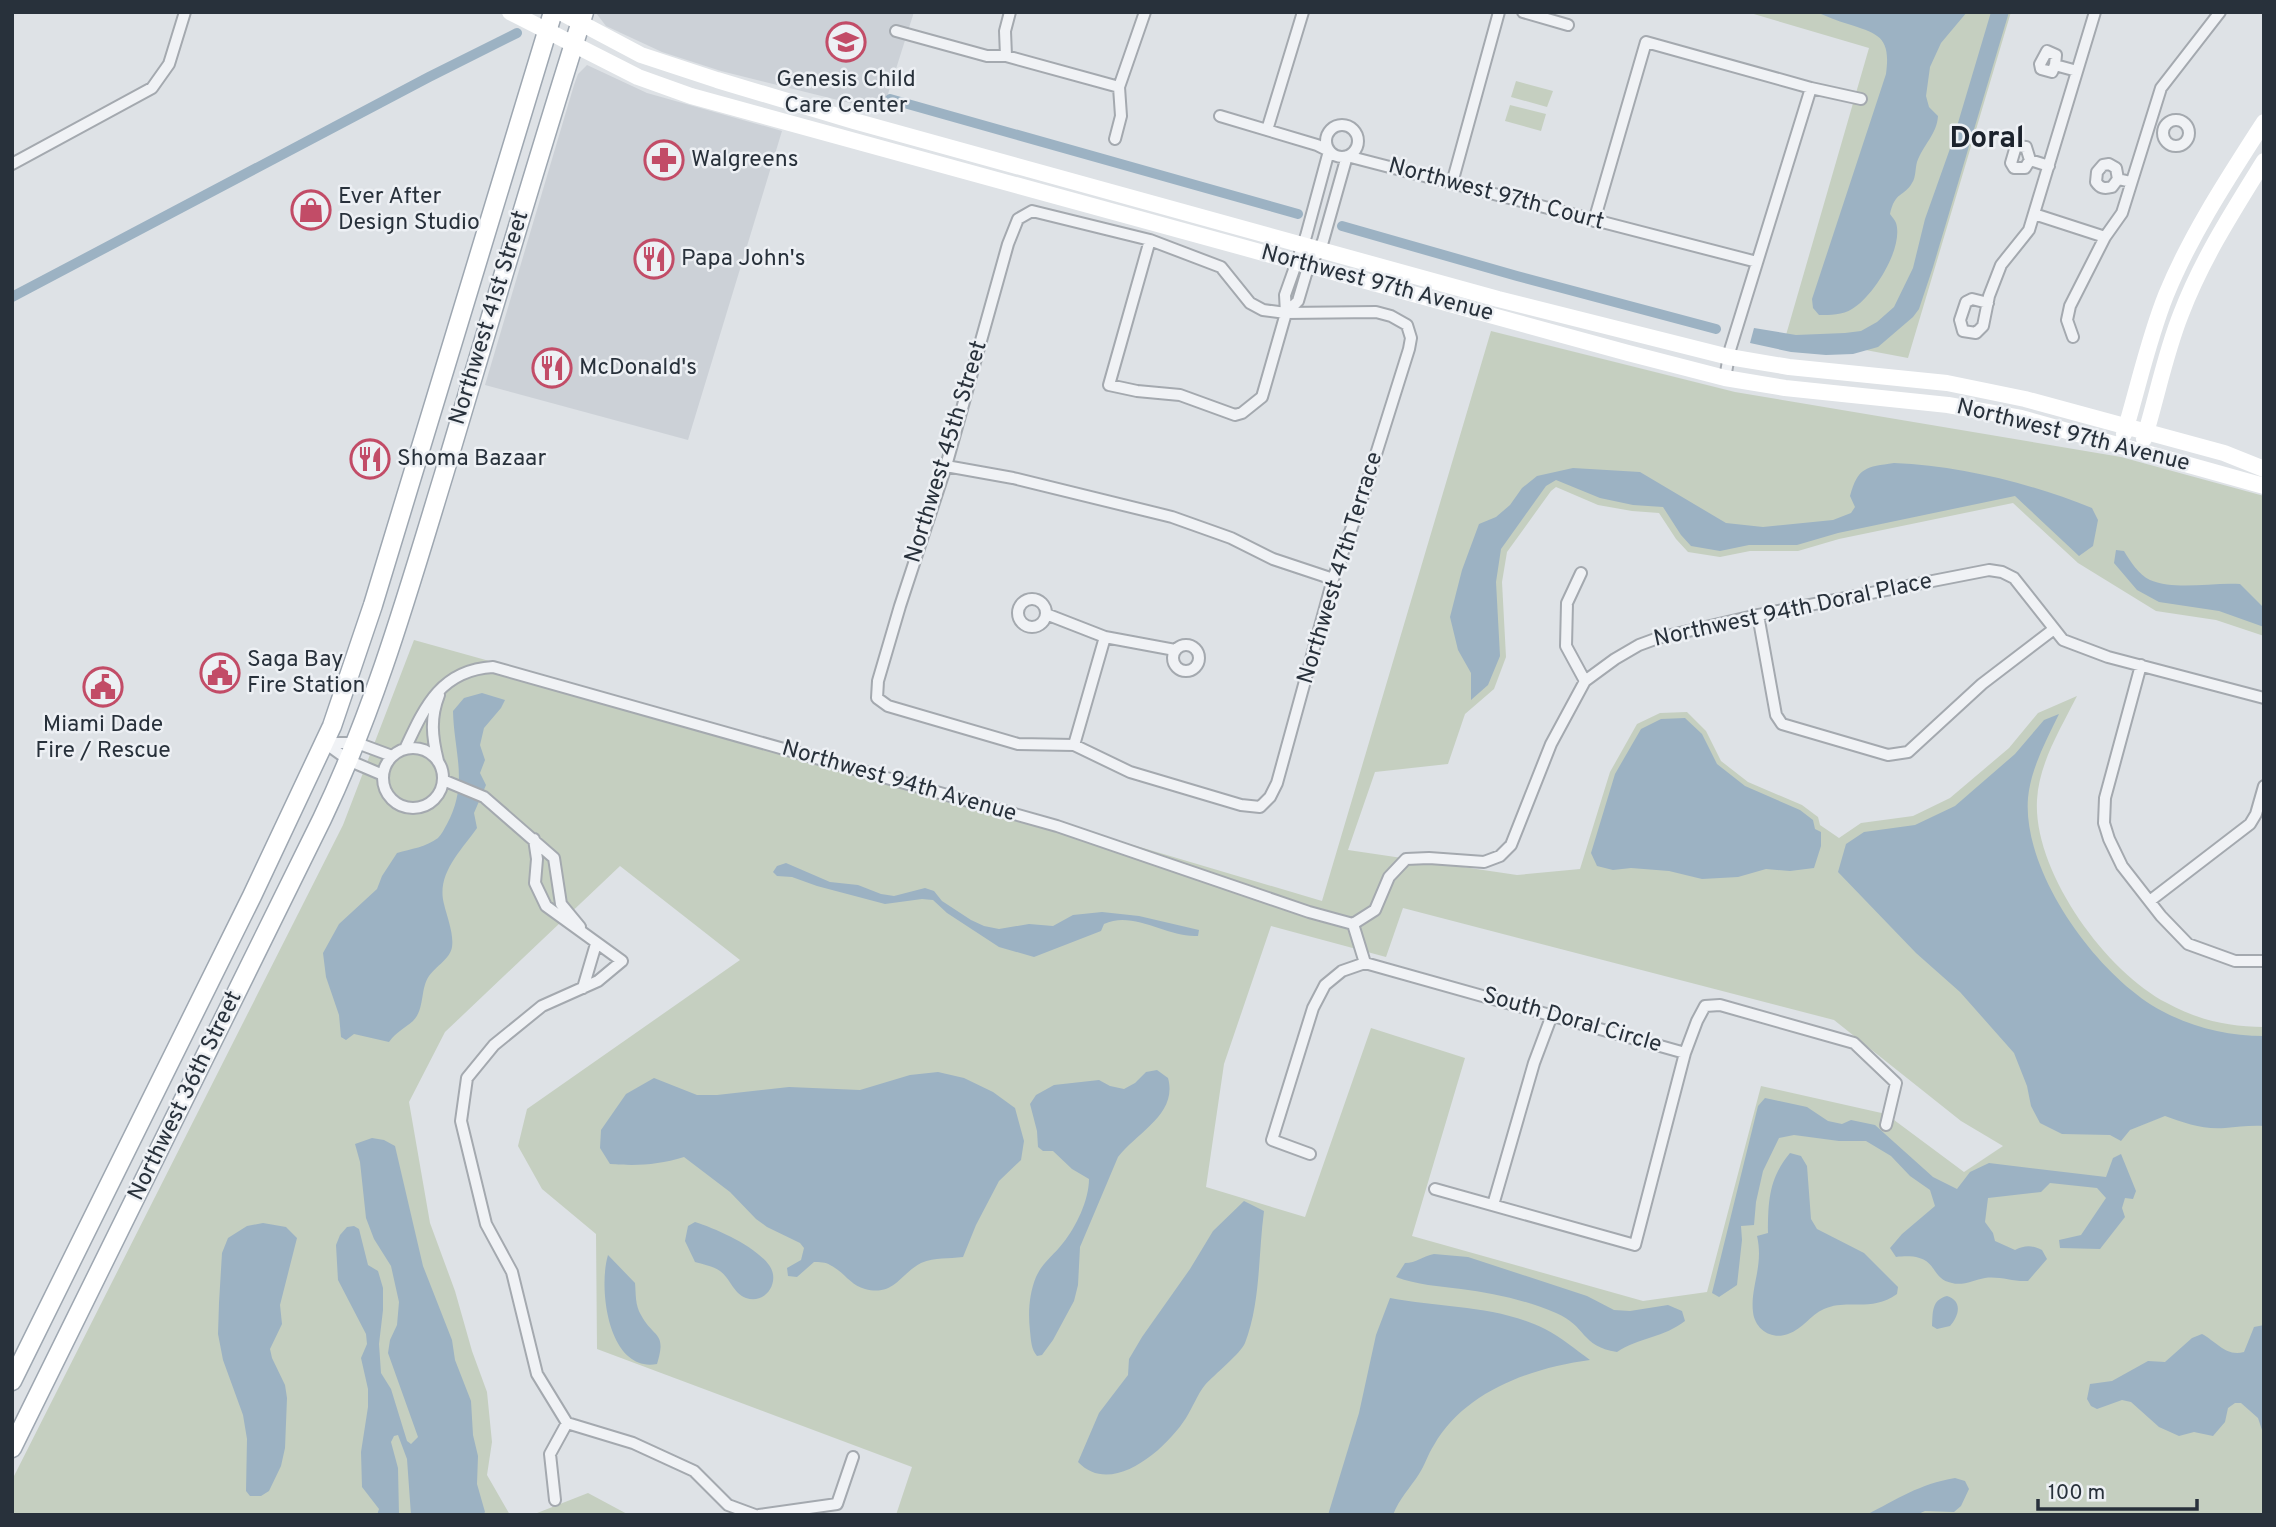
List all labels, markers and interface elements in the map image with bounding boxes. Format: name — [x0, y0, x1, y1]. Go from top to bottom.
school or university icon: Genesis Child Care Center — [825, 21, 867, 63]
place label: Genesis Child Care Center — [776, 66, 916, 121]
district label: Doral — [1949, 121, 2025, 158]
pharmacy icon: Walgreens — [643, 139, 685, 181]
place label: Walgreens — [691, 146, 798, 175]
street label: Northwest 97th Court — [1385, 152, 1607, 238]
place label: Ever After Design Studio — [338, 183, 480, 238]
shop icon: Ever After Design Studio — [290, 189, 332, 231]
street label: Northwest 41st Street — [444, 207, 536, 429]
restaurant icon: Papa John's — [633, 238, 675, 280]
street label: Northwest 97th Avenue — [1258, 239, 1496, 329]
place label: Papa John's — [681, 245, 806, 274]
street label: Northwest 45th Street — [899, 337, 995, 567]
restaurant icon: McDonald's — [531, 347, 573, 389]
place label: McDonald's — [579, 354, 697, 383]
street label: Northwest 97th Avenue — [1953, 393, 2193, 479]
restaurant icon: Shoma Bazaar — [349, 438, 391, 480]
place label: Shoma Bazaar — [397, 445, 547, 474]
street label: Northwest 47th Terrace — [1292, 448, 1390, 688]
street label: Northwest 94th Doral Place — [1651, 567, 1935, 655]
place label: Saga Bay Fire Station — [247, 646, 365, 701]
public building icon: Saga Bay Fire Station — [199, 652, 241, 694]
public building icon: Miami Dade Fire / Rescue — [82, 666, 124, 708]
place label: Miami Dade Fire / Rescue — [35, 711, 171, 766]
street label: Northwest 94th Avenue — [778, 735, 1020, 829]
street label: South Doral Circle — [1479, 982, 1665, 1060]
street label: Northwest 36th Street — [123, 986, 249, 1206]
scale bar — [2038, 1468, 2197, 1512]
text: 100 m — [2048, 1480, 2105, 1507]

